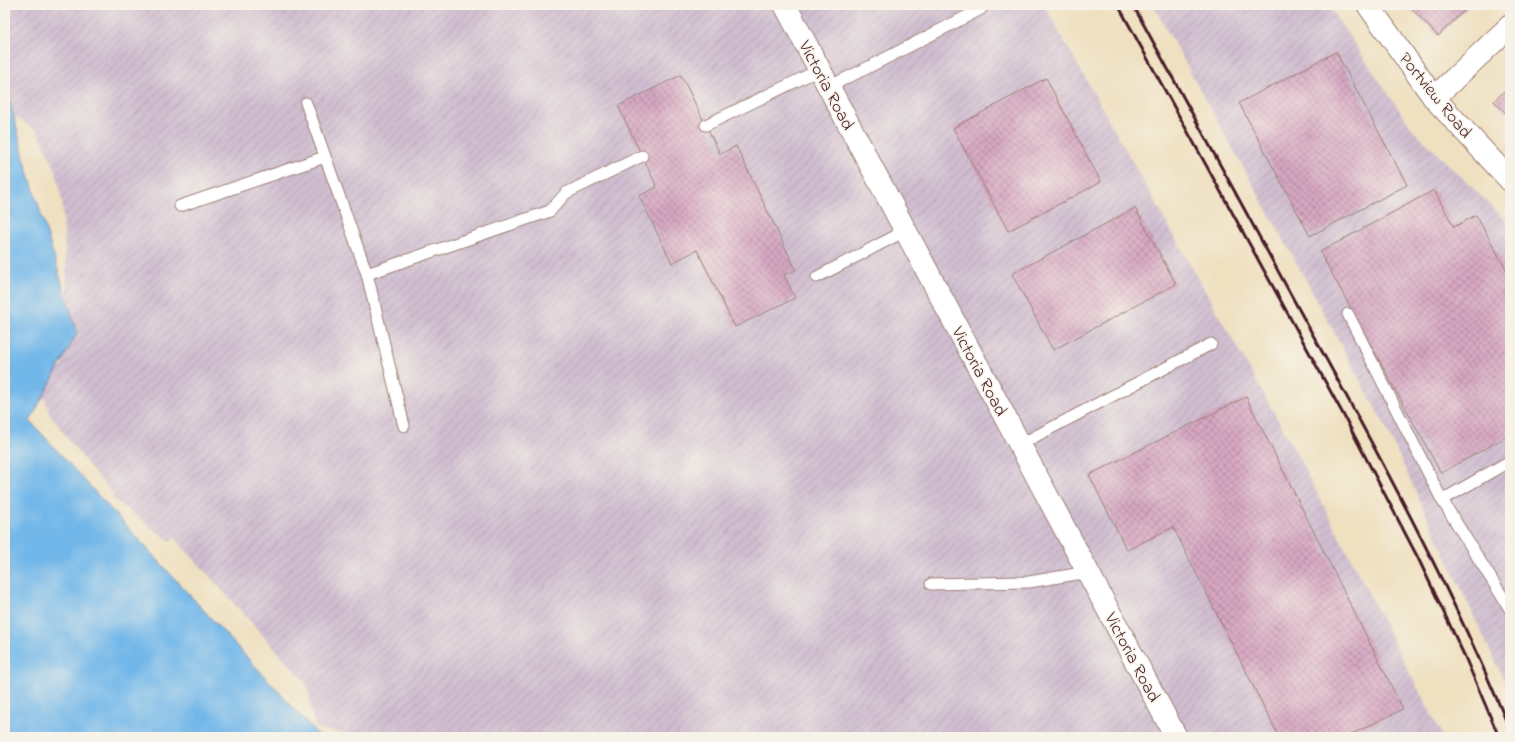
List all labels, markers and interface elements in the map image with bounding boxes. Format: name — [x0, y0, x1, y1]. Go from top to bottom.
street label: Victoria Road — [790, 36, 860, 135]
street label: Portview Road — [1392, 48, 1477, 145]
street label: Victoria Road — [943, 322, 1013, 421]
street label: Victoria Road — [1096, 608, 1166, 707]

